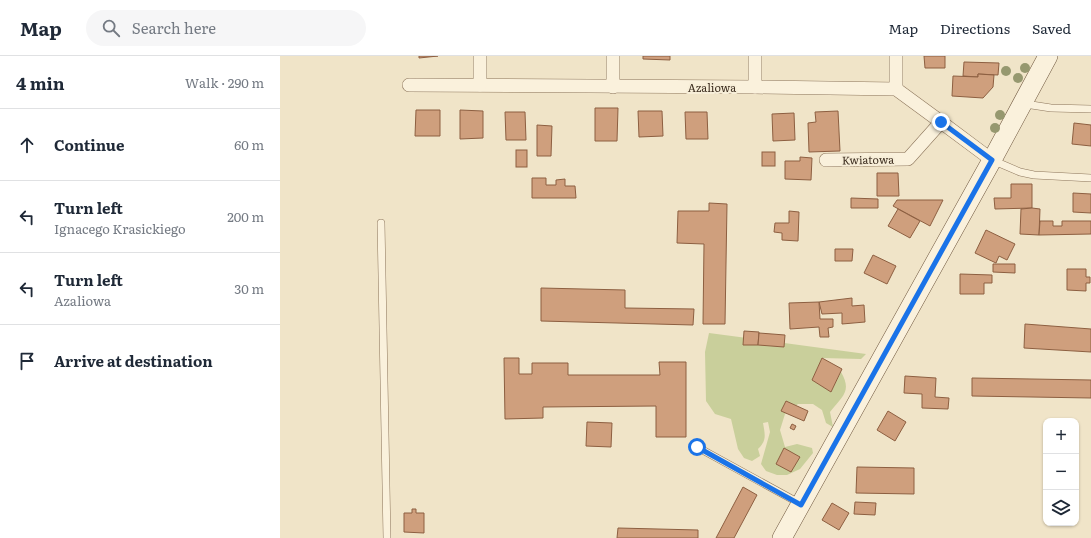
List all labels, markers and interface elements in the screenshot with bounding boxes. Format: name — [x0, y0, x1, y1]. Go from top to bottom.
search box — [86, 10, 366, 46]
text: Map — [20, 14, 62, 42]
text: Search here — [132, 16, 216, 39]
icon: search — [100, 17, 122, 39]
text: Map — [888, 18, 918, 38]
text: Directions — [940, 18, 1010, 38]
text: Saved — [1032, 18, 1071, 38]
text: 4 min — [16, 70, 65, 95]
text: Walk · 290 m — [185, 73, 264, 92]
street label: Azaliowa — [688, 79, 736, 95]
route end — [932, 113, 950, 131]
text: Continue — [54, 133, 124, 156]
icon: ahead — [16, 134, 38, 156]
text: 60 m — [234, 135, 264, 154]
street label: Kwiatowa — [842, 151, 894, 167]
text: Turn left — [54, 196, 123, 219]
icon: left — [16, 206, 38, 228]
text: 200 m — [227, 207, 264, 226]
text: Ignacego Krasickiego — [54, 219, 186, 238]
text: Turn left — [54, 268, 123, 291]
icon: left — [16, 278, 38, 300]
text: 30 m — [234, 279, 264, 298]
text: Azaliowa — [54, 291, 111, 310]
text: Arrive at destination — [54, 349, 213, 372]
icon: arrive — [16, 350, 38, 372]
map controls — [1043, 418, 1079, 526]
button: + — [1043, 418, 1079, 454]
route start — [688, 438, 706, 456]
button: − — [1043, 454, 1079, 490]
button: layers — [1043, 490, 1079, 526]

